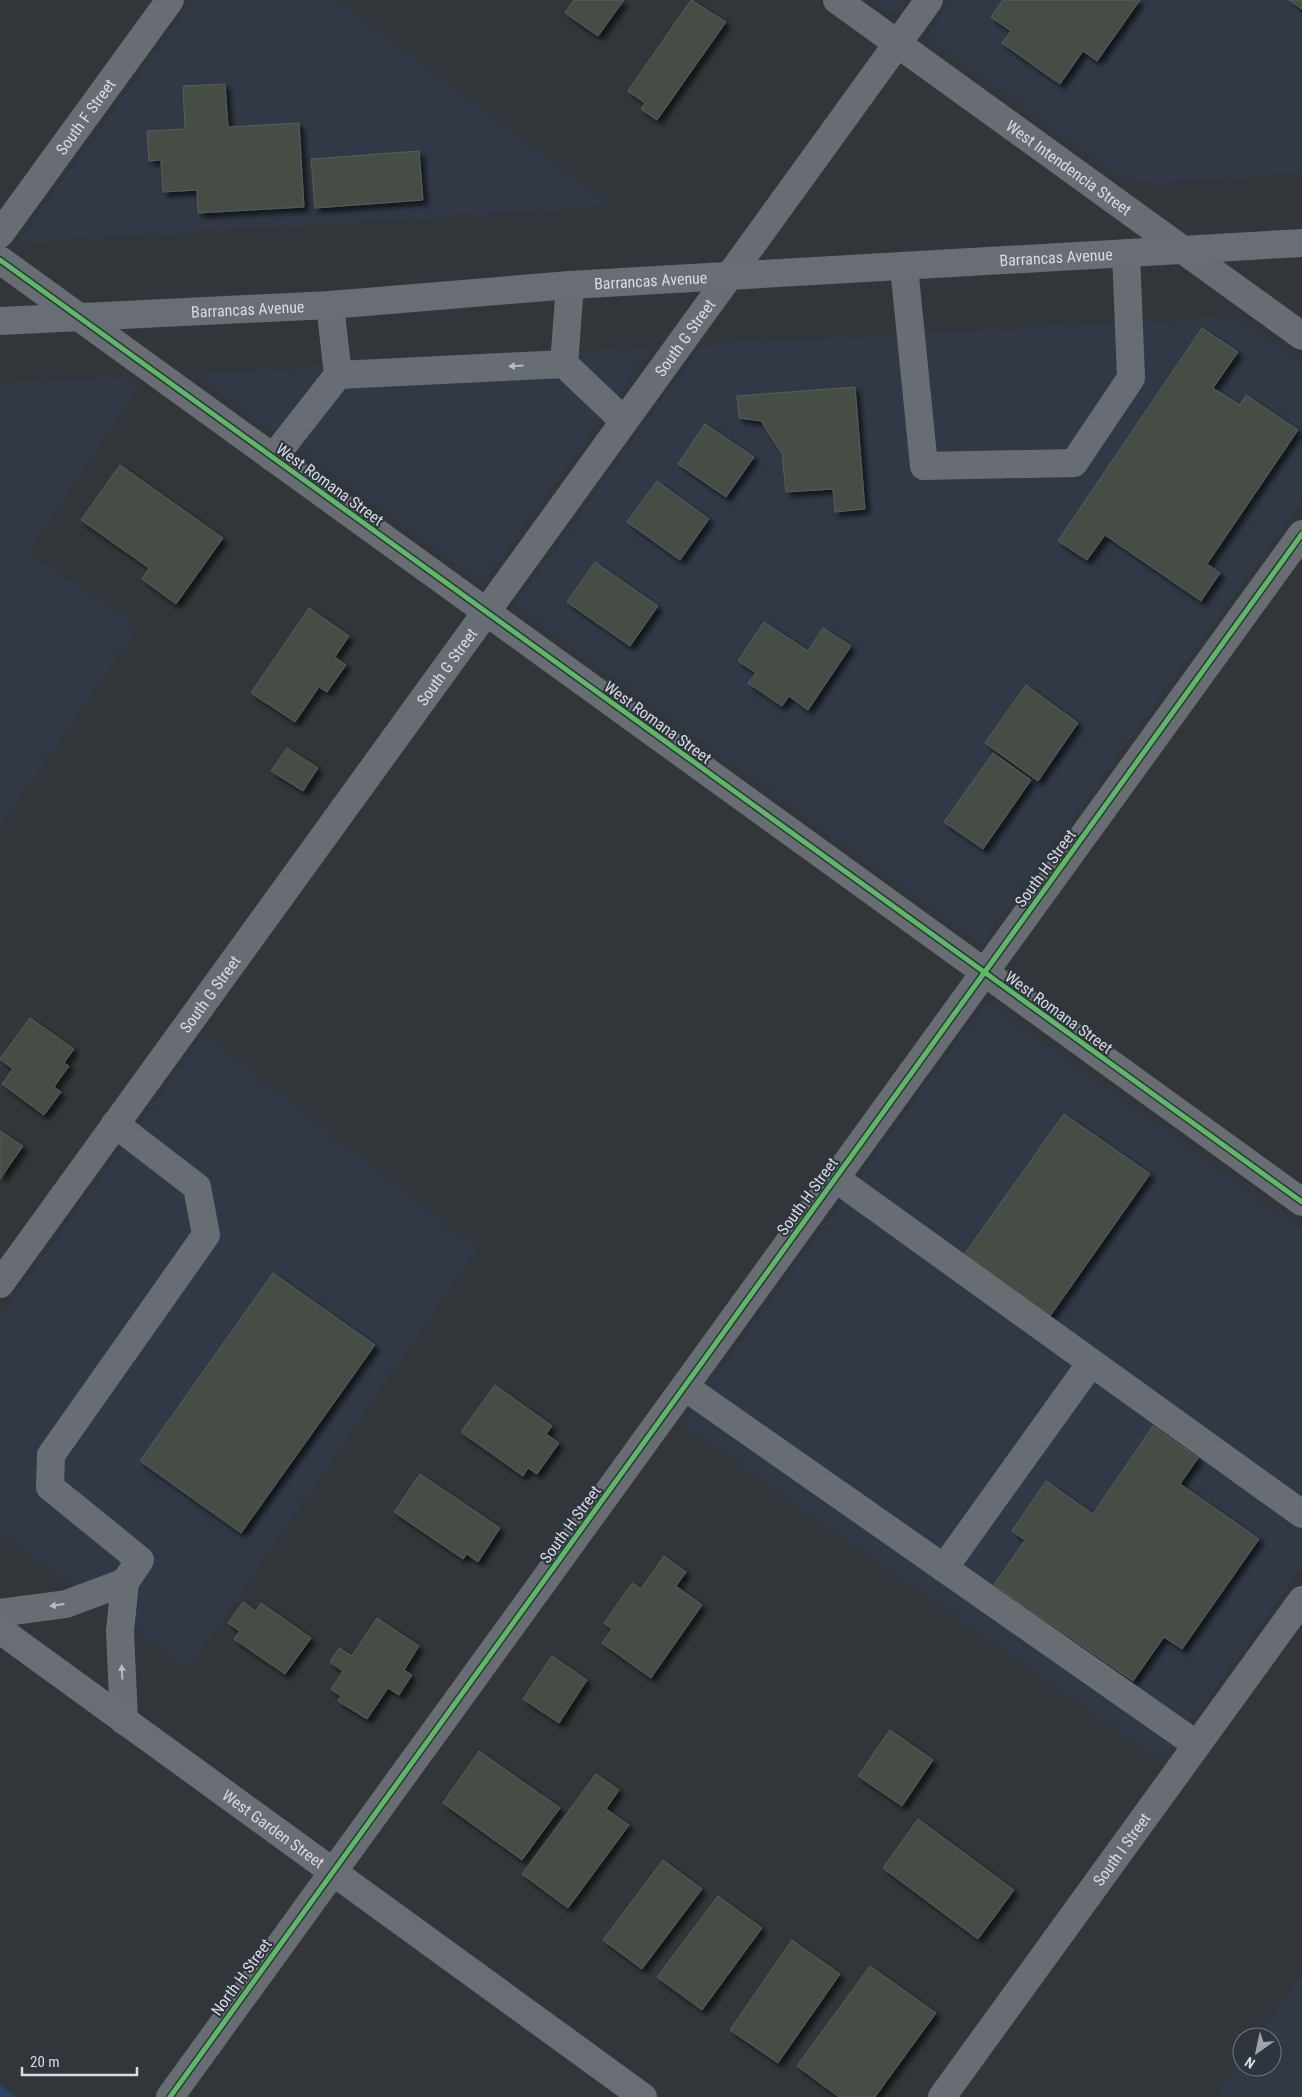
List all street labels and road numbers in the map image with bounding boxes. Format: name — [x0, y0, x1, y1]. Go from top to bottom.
street label: South F Street — [52, 75, 120, 159]
street label: West Intendencia Street — [1002, 116, 1135, 220]
street label: Barrancas Avenue — [999, 245, 1113, 270]
street label: Barrancas Avenue — [594, 268, 708, 294]
street label: South G Street — [651, 295, 720, 380]
street label: Barrancas Avenue — [191, 297, 305, 322]
street label: West Romana Street — [272, 439, 387, 530]
street label: South G Street — [413, 624, 482, 709]
street label: West Romana Street — [600, 677, 715, 768]
street label: South H Street — [1011, 826, 1080, 911]
street label: South G Street — [176, 952, 245, 1037]
street label: West Romana Street — [1001, 967, 1116, 1058]
street label: South H Street — [773, 1154, 842, 1239]
street label: South H Street — [536, 1482, 605, 1567]
street label: West Garden Street — [219, 1786, 328, 1873]
street label: South I Street — [1089, 1809, 1155, 1890]
street label: North H Street — [207, 1935, 276, 2019]

